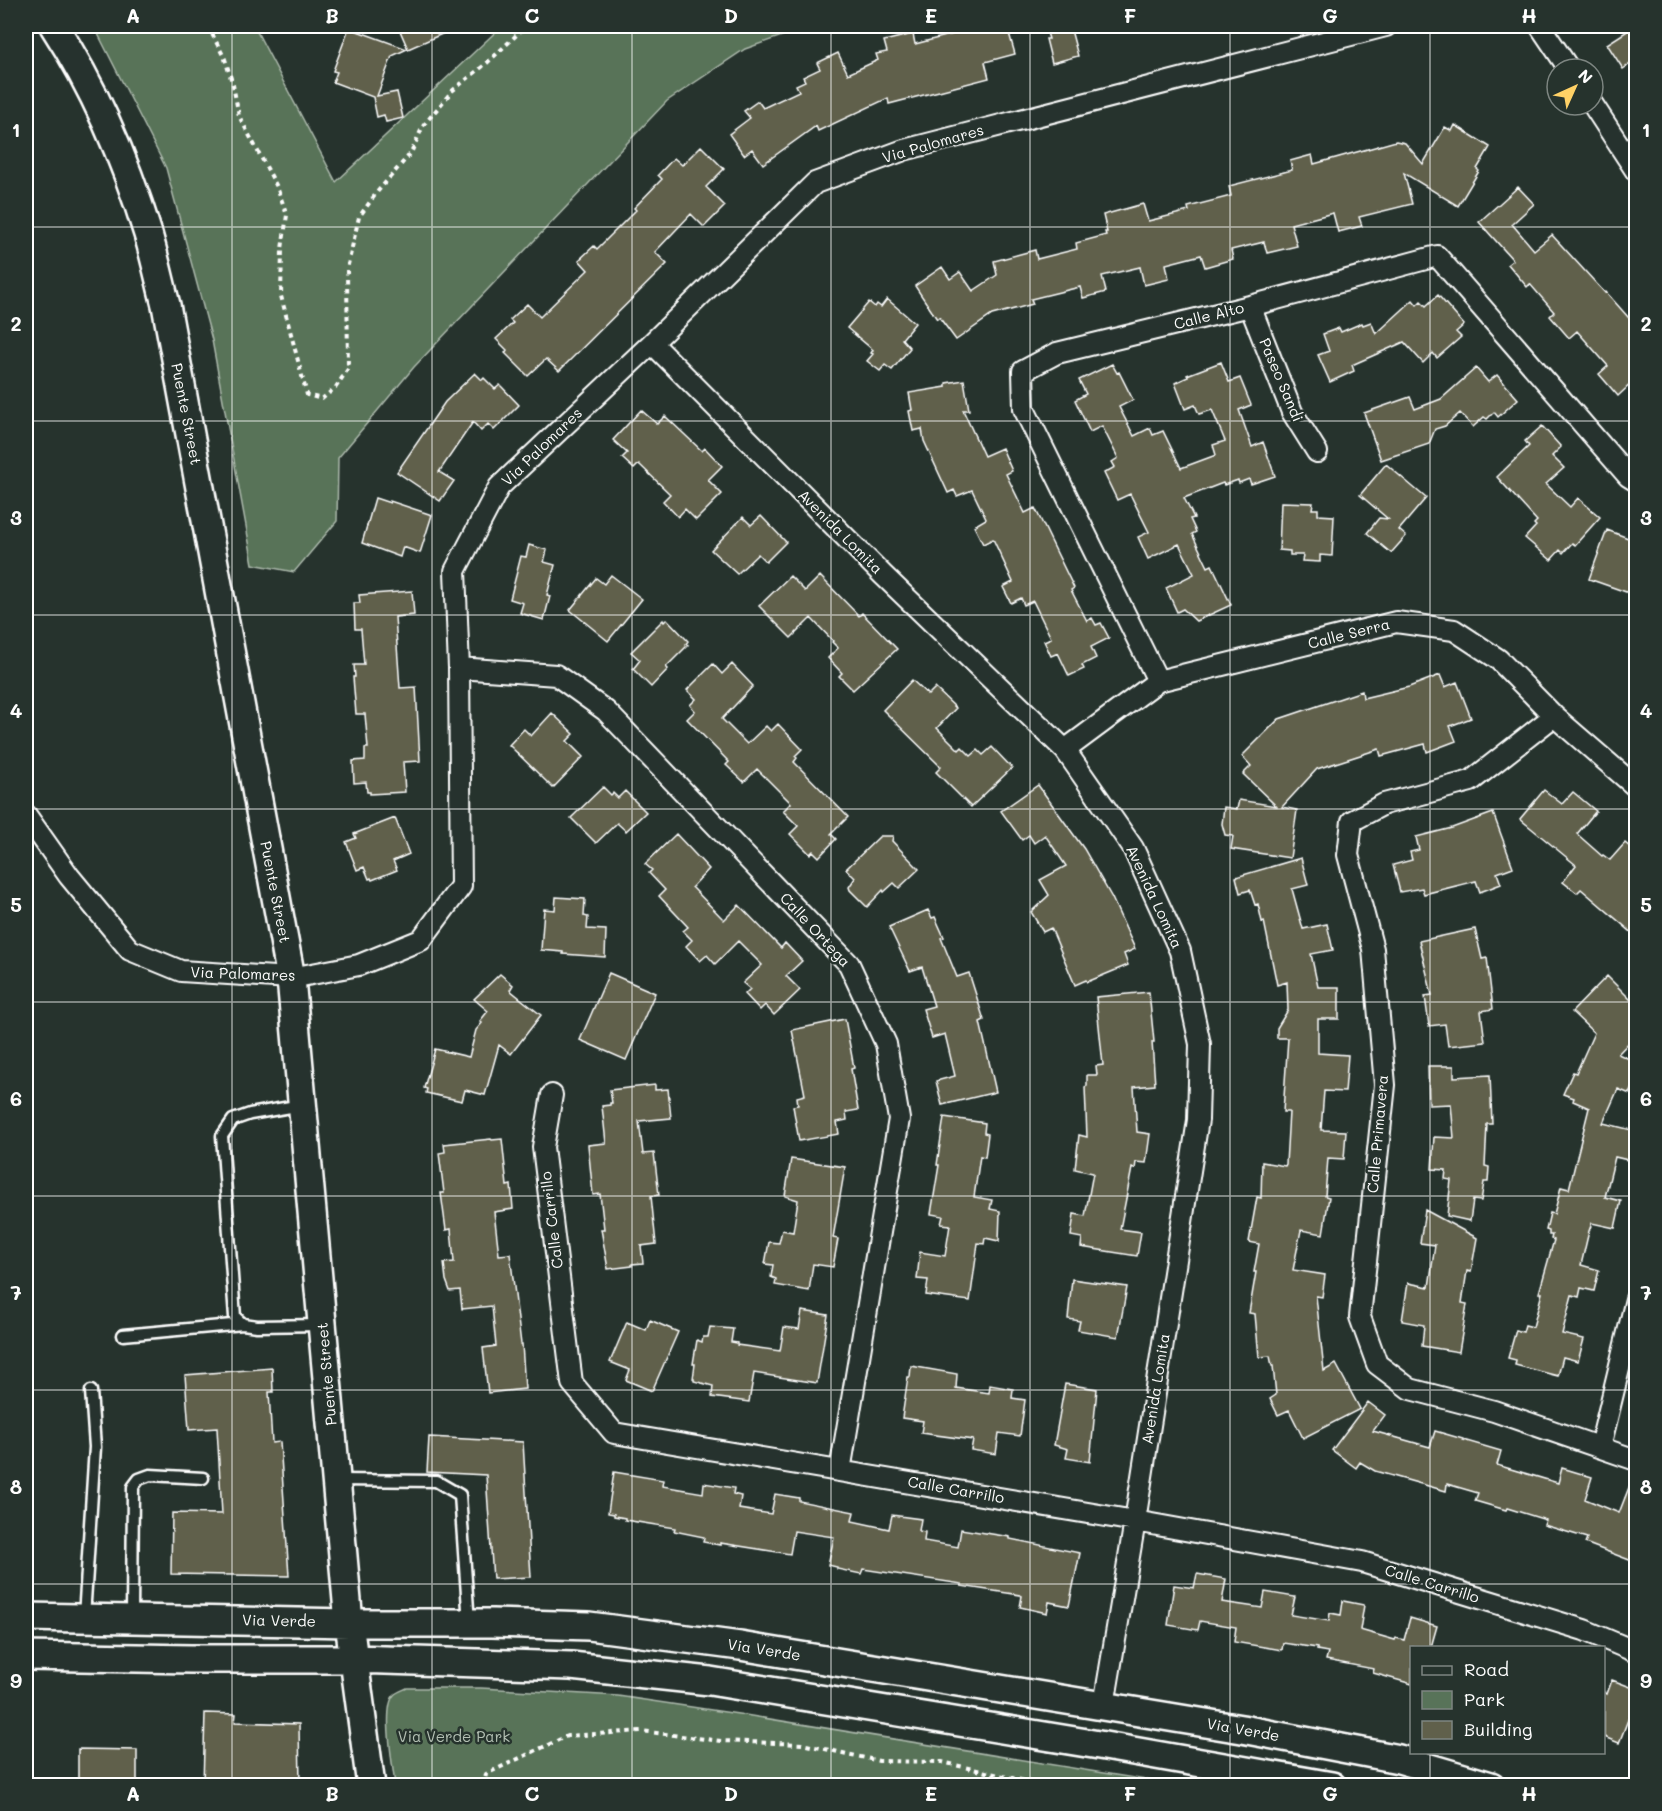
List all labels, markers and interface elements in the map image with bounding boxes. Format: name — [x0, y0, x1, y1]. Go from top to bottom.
text: A — [126, 2, 140, 28]
text: B — [325, 2, 339, 28]
text: C — [525, 2, 540, 28]
text: D — [724, 2, 738, 28]
text: E — [925, 2, 937, 28]
text: F — [1124, 2, 1137, 28]
text: G — [1322, 2, 1338, 28]
text: H — [1521, 2, 1537, 28]
north arrow — [1545, 57, 1605, 117]
text: N — [1574, 64, 1598, 88]
text: 1 — [12, 116, 20, 142]
text: 1 — [1642, 116, 1650, 142]
street label: Via Palomares — [880, 119, 986, 167]
street label: Calle Alto — [1172, 297, 1246, 333]
text: 2 — [10, 310, 22, 336]
text: 2 — [1640, 310, 1652, 336]
street label: Paseo Sandi — [1255, 335, 1309, 424]
street label: Puente Street — [167, 361, 207, 466]
street label: Via Palomares — [497, 403, 586, 490]
street label: Avenida Lomita — [794, 485, 887, 578]
text: 3 — [10, 504, 22, 530]
text: 3 — [1640, 504, 1652, 530]
street label: Calle Serra — [1306, 613, 1392, 653]
text: 4 — [10, 697, 23, 723]
text: 4 — [1640, 697, 1653, 723]
street label: Puente Street — [256, 839, 296, 944]
street label: Avenida Lomita — [1122, 842, 1188, 952]
street label: Calle Ortega — [776, 888, 855, 971]
text: 5 — [10, 891, 22, 917]
text: 5 — [1640, 891, 1652, 917]
street label: Via Palomares — [190, 961, 296, 985]
street label: Calle Primavera — [1362, 1074, 1392, 1194]
text: 6 — [10, 1085, 22, 1111]
text: 6 — [1640, 1085, 1652, 1111]
street label: Calle Carrillo — [535, 1170, 567, 1270]
text: 7 — [10, 1279, 22, 1305]
text: 7 — [1640, 1279, 1652, 1305]
street label: Puente Street — [312, 1322, 340, 1426]
street label: Avenida Lomita — [1136, 1332, 1174, 1446]
street label: Calle Carrillo — [906, 1471, 1006, 1507]
text: 8 — [10, 1473, 22, 1499]
text: 8 — [1640, 1473, 1652, 1499]
street label: Calle Carrillo — [1383, 1559, 1482, 1607]
street label: Via Verde — [242, 1609, 316, 1631]
street label: Via Verde — [726, 1633, 802, 1665]
legend — [1410, 1646, 1605, 1754]
text: Road — [1464, 1657, 1509, 1681]
text: 9 — [10, 1667, 22, 1693]
text: 9 — [1640, 1667, 1652, 1693]
text: Park — [1464, 1687, 1505, 1711]
street label: Via Verde — [1205, 1713, 1281, 1745]
text: Building — [1464, 1717, 1532, 1741]
park label: Via Verde Park — [398, 1726, 510, 1746]
text: A — [126, 1780, 140, 1806]
text: B — [325, 1780, 339, 1806]
text: C — [525, 1780, 540, 1806]
text: D — [724, 1780, 738, 1806]
text: E — [925, 1780, 937, 1806]
text: F — [1124, 1780, 1137, 1806]
text: G — [1322, 1780, 1338, 1806]
text: H — [1521, 1780, 1537, 1806]

